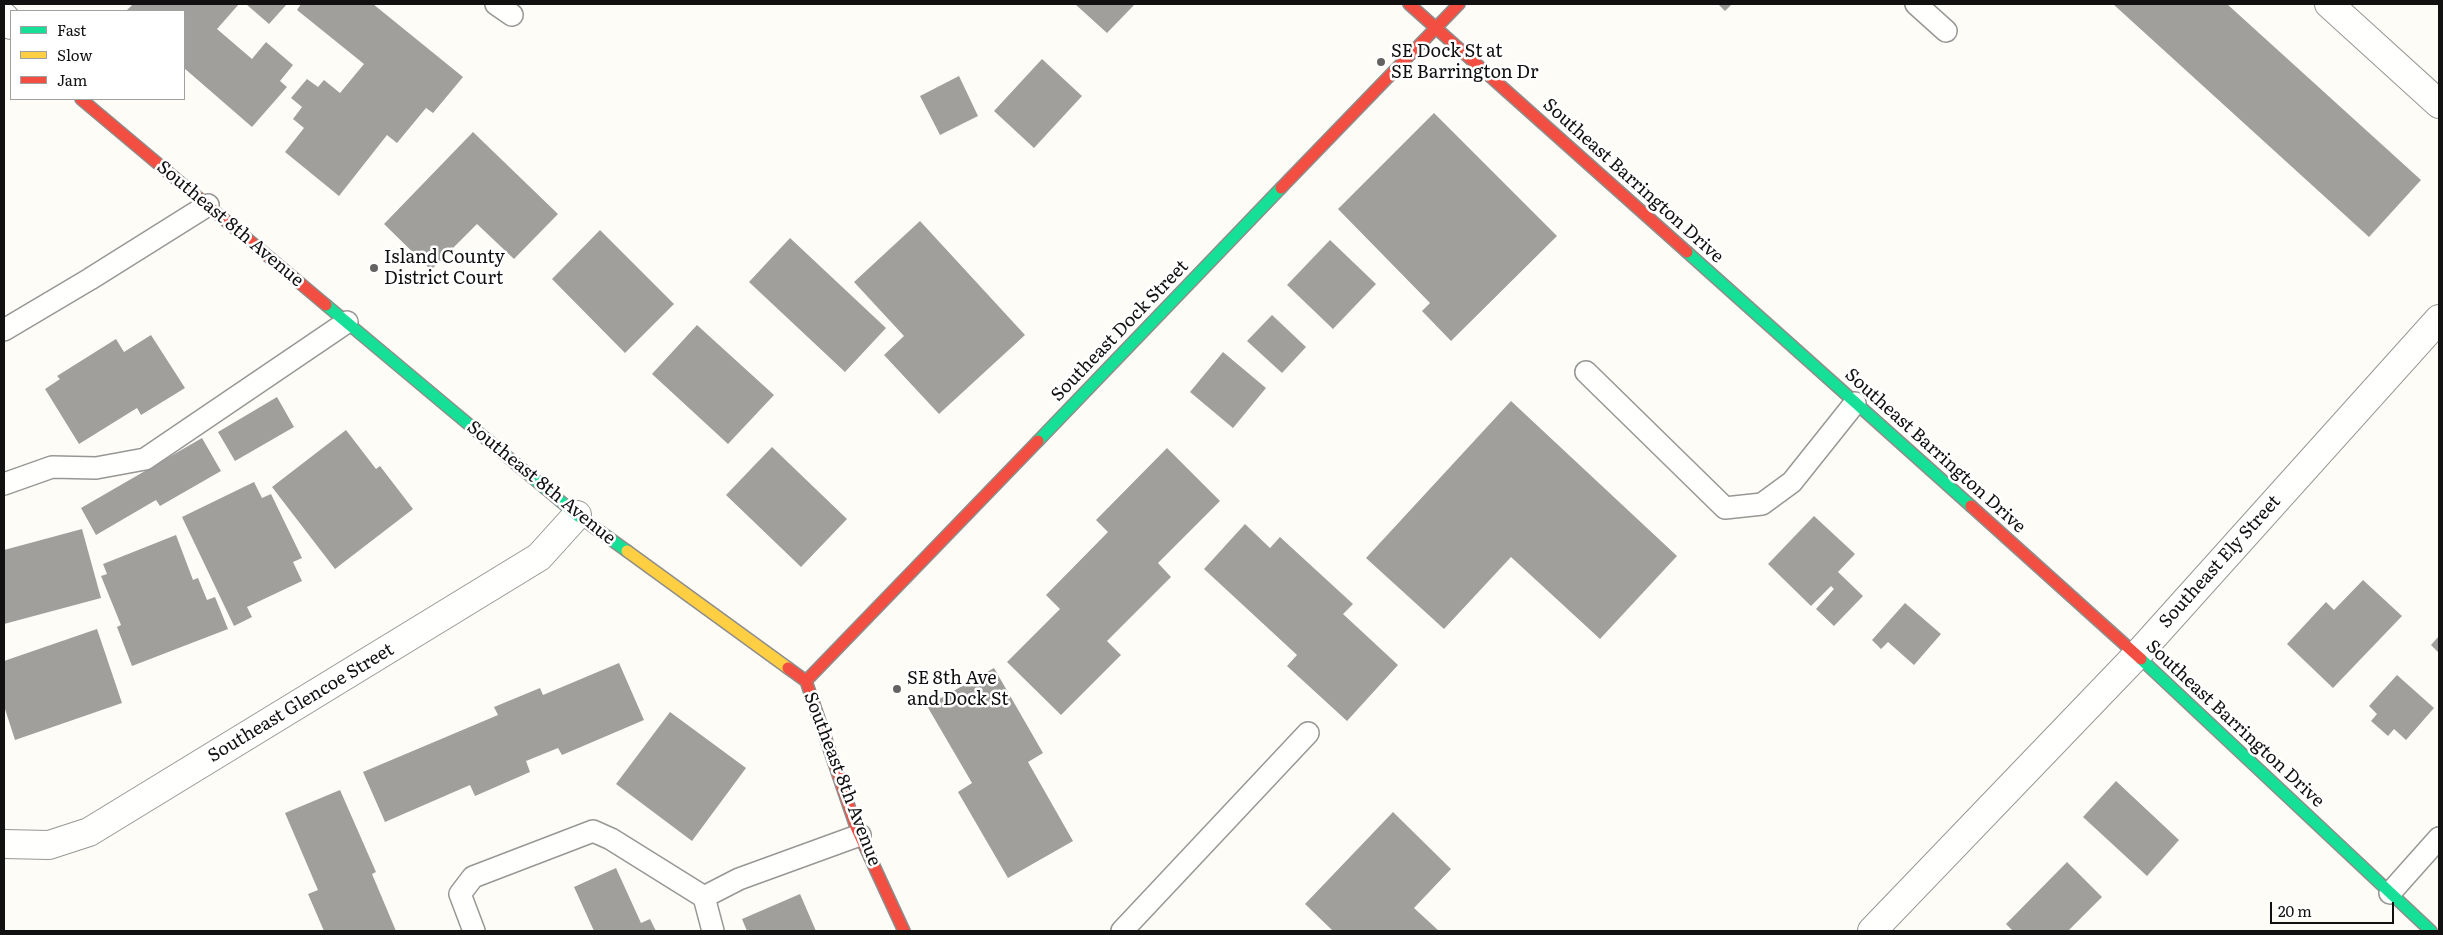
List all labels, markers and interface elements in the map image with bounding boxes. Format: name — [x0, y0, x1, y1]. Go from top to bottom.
legend — [10, 10, 185, 100]
text: Fast — [57, 18, 86, 41]
place label: SE Dock St at SE Barrington Dr — [1391, 41, 1539, 84]
text: Slow — [57, 43, 92, 66]
marker: SE Dock St at SE Barrington Dr — [1375, 56, 1387, 68]
text: Jam — [57, 68, 87, 91]
street label: Southeast Barrington Drive — [1538, 94, 1728, 268]
street label: Southeast 8th Avenue — [152, 156, 308, 292]
place label: Island County District Court — [384, 247, 505, 290]
street label: Southeast Dock Street — [1047, 256, 1193, 406]
marker: Island County District Court — [368, 262, 380, 274]
street label: Southeast Barrington Drive — [1840, 364, 2030, 538]
street label: Southeast 8th Avenue — [462, 416, 620, 550]
street label: Southeast Ely Street — [2155, 491, 2285, 633]
street label: Southeast Barrington Drive — [2141, 636, 2329, 812]
street label: Southeast Glencoe Street — [204, 639, 398, 767]
place label: SE 8th Ave and Dock St — [907, 668, 1009, 711]
marker: SE 8th Ave and Dock St — [891, 683, 903, 695]
street label: Southeast 8th Avenue — [799, 689, 885, 869]
scale bar — [2273, 892, 2397, 924]
text: 20 m — [2278, 899, 2312, 922]

